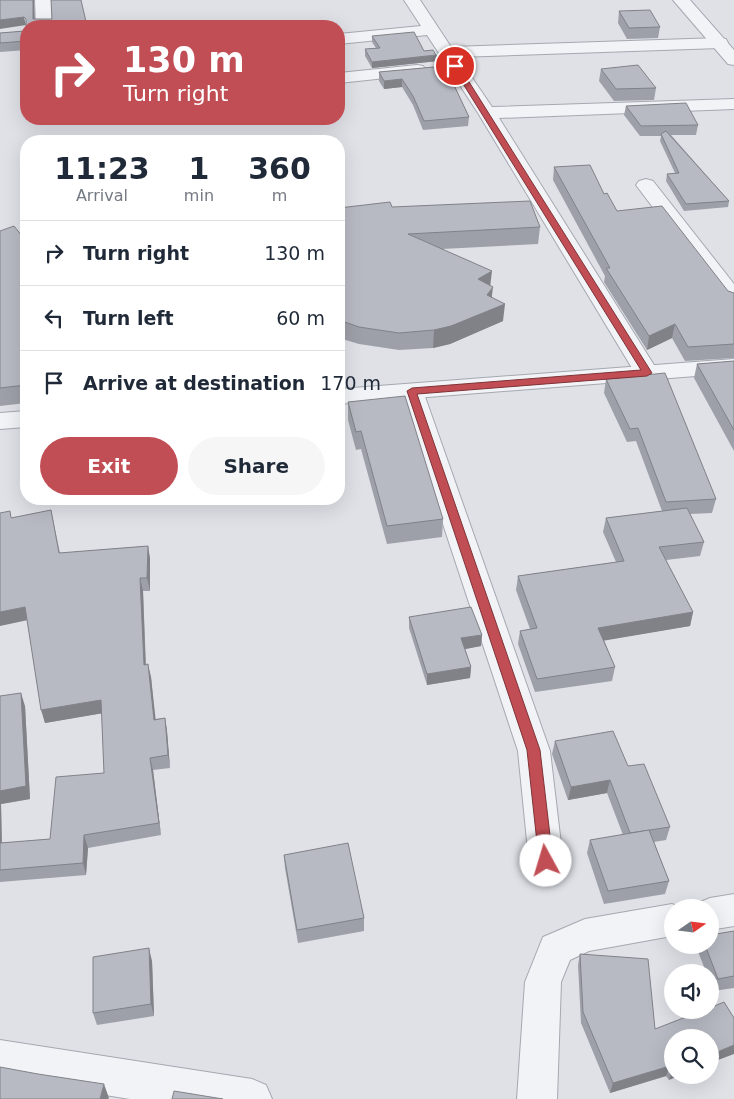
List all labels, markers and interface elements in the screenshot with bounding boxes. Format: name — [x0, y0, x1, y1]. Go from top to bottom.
icon: right — [40, 40, 105, 105]
text: 130 m — [123, 40, 245, 80]
pin — [434, 45, 476, 87]
icon: arrive — [441, 52, 469, 80]
text: Turn right — [123, 81, 228, 106]
text: 11:23 — [54, 151, 150, 186]
text: 1 — [188, 151, 209, 186]
text: 360 — [248, 151, 311, 186]
text: Arrival — [76, 186, 128, 205]
text: min — [184, 186, 214, 205]
text: m — [272, 186, 287, 205]
icon: right — [40, 239, 68, 267]
text: Turn right — [83, 242, 189, 264]
text: 130 m — [264, 242, 325, 264]
icon: left — [40, 304, 68, 332]
text: Turn left — [83, 307, 174, 329]
text: 60 m — [276, 307, 325, 329]
icon: arrive — [40, 369, 68, 397]
text: Arrive at destination — [83, 372, 305, 394]
text: 170 m — [320, 372, 381, 394]
button: Exit — [40, 437, 178, 495]
button: Share — [188, 437, 325, 495]
position arrow — [519, 834, 571, 886]
north arrow — [664, 899, 719, 954]
map controls — [664, 899, 719, 1084]
button: sound — [664, 964, 719, 1019]
button: search — [664, 1029, 719, 1084]

